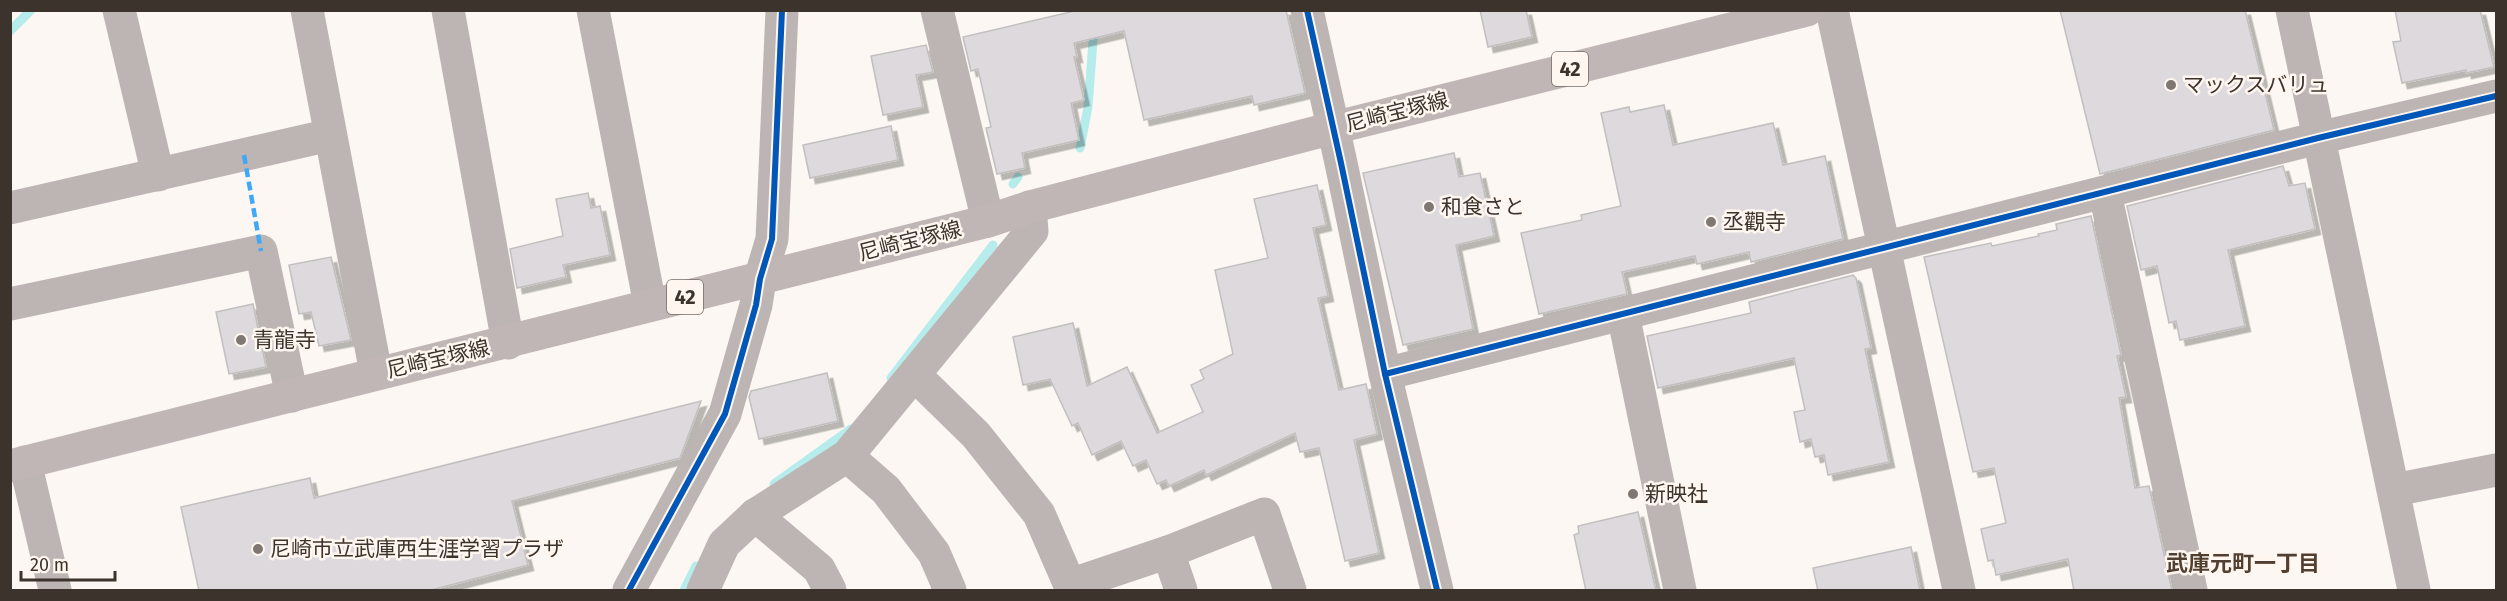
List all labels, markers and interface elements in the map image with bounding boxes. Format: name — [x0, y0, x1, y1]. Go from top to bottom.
road number: 42 — [1552, 52, 1588, 86]
place label: マックスバリュ — [2183, 72, 2329, 98]
marker: マックスバリュ — [2164, 78, 2178, 92]
street label: 尼崎宝塚線 — [1343, 87, 1451, 137]
place label: 和食さと — [1441, 194, 1525, 220]
marker: 和食さと — [1422, 200, 1436, 214]
place label: 丞觀寺 — [1723, 209, 1786, 235]
marker: 丞觀寺 — [1704, 215, 1718, 229]
street label: 尼崎宝塚線 — [856, 216, 964, 266]
road number: 42 — [667, 280, 703, 314]
place label: 青龍寺 — [253, 327, 316, 353]
marker: 青龍寺 — [234, 333, 248, 347]
street label: 尼崎宝塚線 — [384, 335, 492, 383]
place label: 新映社 — [1645, 481, 1708, 507]
marker: 新映社 — [1626, 487, 1640, 501]
place label: 尼崎市立武庫西生涯学習プラザ — [270, 536, 564, 562]
marker: 尼崎市立武庫西生涯学習プラザ — [251, 542, 265, 556]
scale bar — [21, 544, 116, 582]
district label: 武庫元町一丁目 — [2166, 550, 2320, 577]
text: 20 m — [30, 554, 69, 576]

